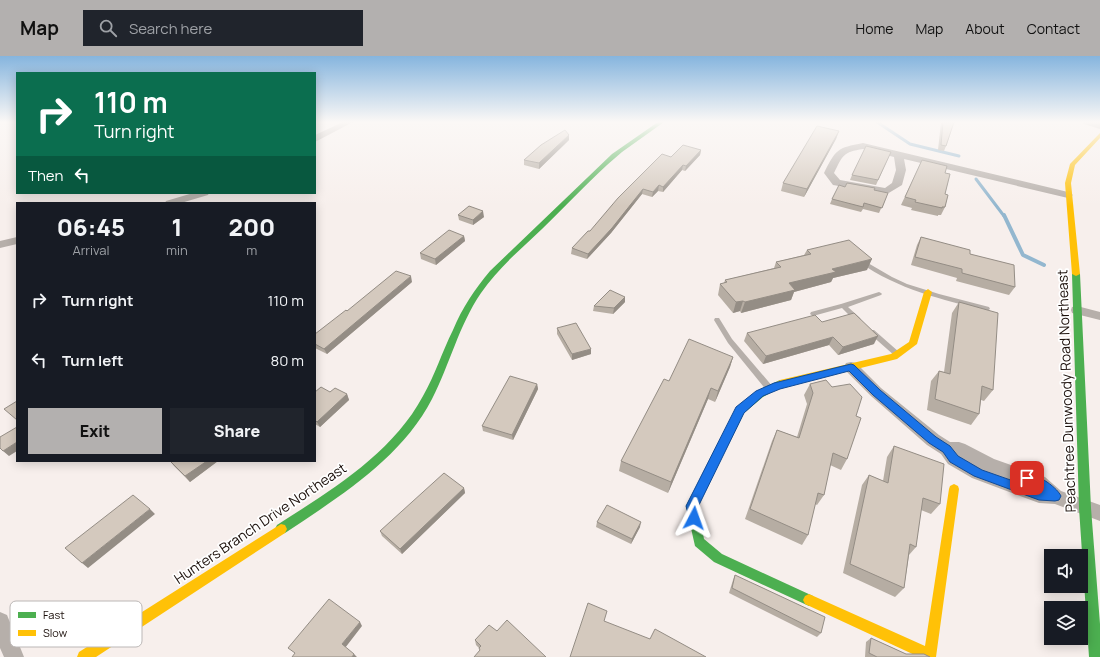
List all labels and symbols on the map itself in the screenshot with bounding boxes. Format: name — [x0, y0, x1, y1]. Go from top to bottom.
street label: Peachtree Dunwoody Road Northeast — [1052, 269, 1080, 513]
street label: Hunters Branch Drive Northeast — [170, 458, 350, 588]
pin — [1010, 461, 1044, 495]
position arrow — [673, 497, 715, 539]
legend — [10, 601, 142, 647]
text: Fast — [43, 607, 65, 622]
text: Slow — [43, 625, 68, 640]

